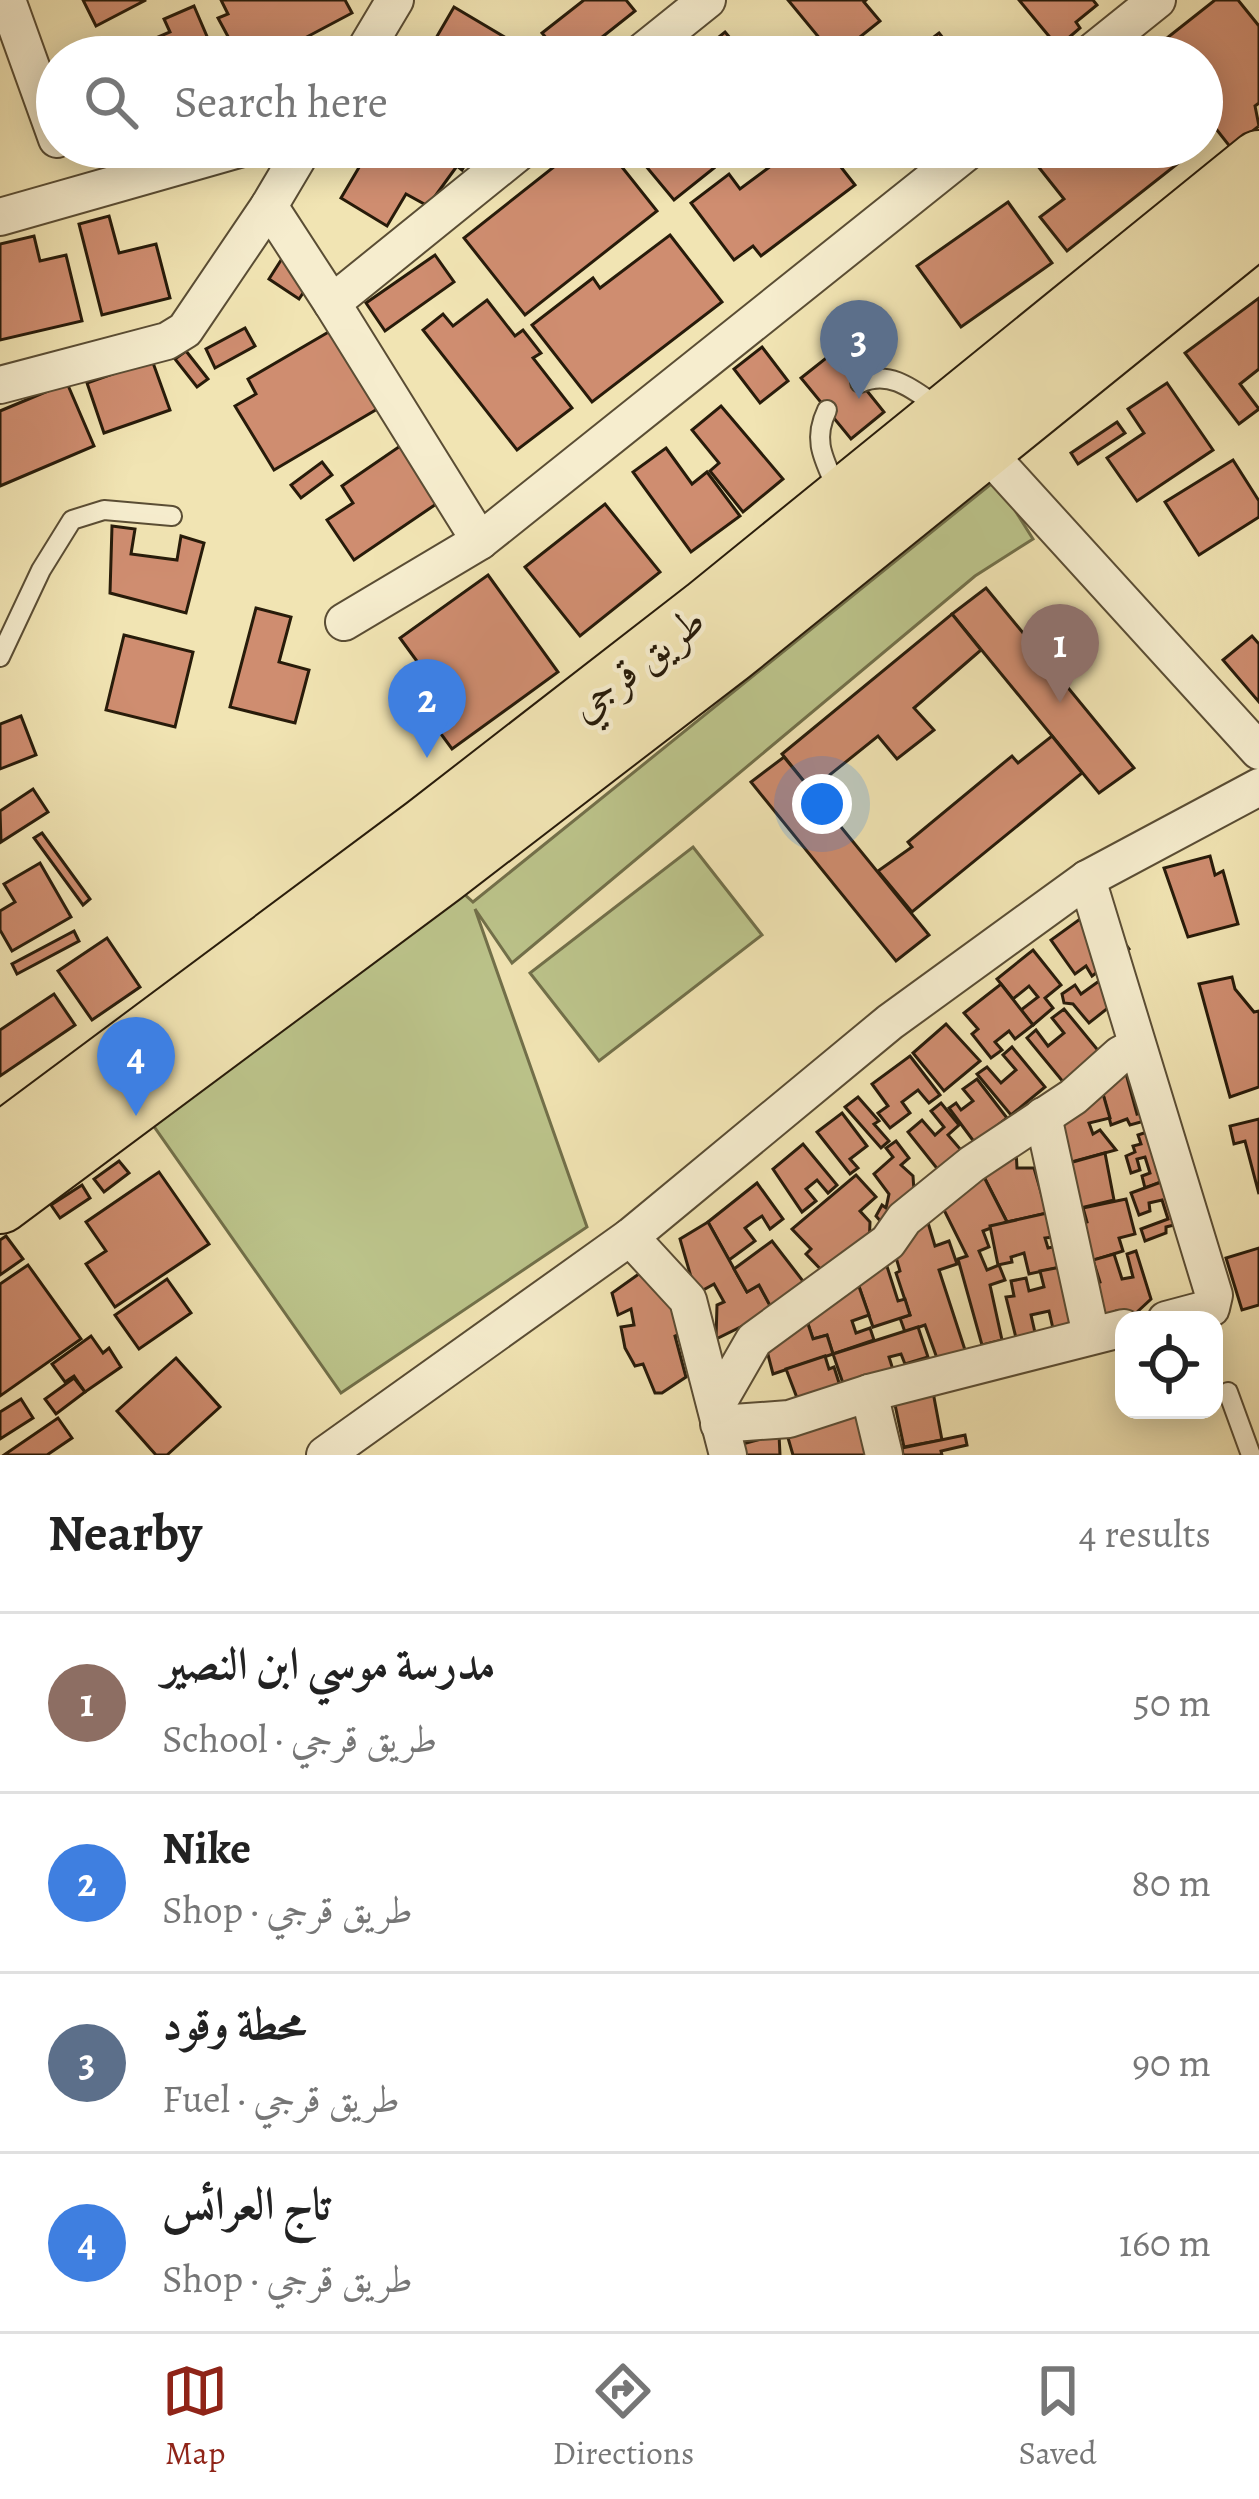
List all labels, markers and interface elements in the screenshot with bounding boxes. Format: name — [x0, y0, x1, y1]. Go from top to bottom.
search box — [36, 36, 1223, 168]
icon: search — [78, 69, 144, 135]
text: Search here — [174, 71, 388, 133]
pin: 3 — [820, 300, 898, 399]
street label: طريق قرجي — [557, 592, 720, 738]
pin: 1 — [1021, 604, 1099, 703]
pin: 2 — [388, 659, 466, 758]
your location — [792, 774, 852, 834]
pin: 4 — [97, 1017, 175, 1116]
map controls — [1115, 1311, 1223, 1419]
button: locate — [1115, 1311, 1223, 1419]
text: Nearby — [48, 1498, 202, 1568]
text: 4 results — [1079, 1507, 1211, 1560]
text: مدرسة موسي ابن النصير — [162, 1633, 496, 1695]
text: 1 — [80, 1676, 94, 1729]
text: 50 m — [1133, 1676, 1211, 1729]
text: School · طريق قرجي — [162, 1712, 437, 1765]
text: Nike — [162, 1817, 251, 1879]
text: 2 — [78, 1856, 96, 1909]
text: 80 m — [1131, 1856, 1211, 1909]
text: Shop · طريق قرجي — [162, 1883, 413, 1936]
text: محطة وقود — [162, 1993, 306, 2055]
text: 3 — [79, 2036, 95, 2089]
text: 90 m — [1132, 2036, 1211, 2089]
text: Fuel · طريق قرجي — [162, 2072, 400, 2125]
text: تاج العرائس — [162, 2173, 331, 2235]
text: 4 — [78, 2216, 96, 2269]
text: 160 m — [1119, 2216, 1211, 2269]
text: Shop · طريق قرجي — [162, 2252, 413, 2305]
tab: Map — [162, 2358, 228, 2475]
tab: Directions — [553, 2358, 694, 2475]
tab: Saved — [1019, 2358, 1097, 2475]

